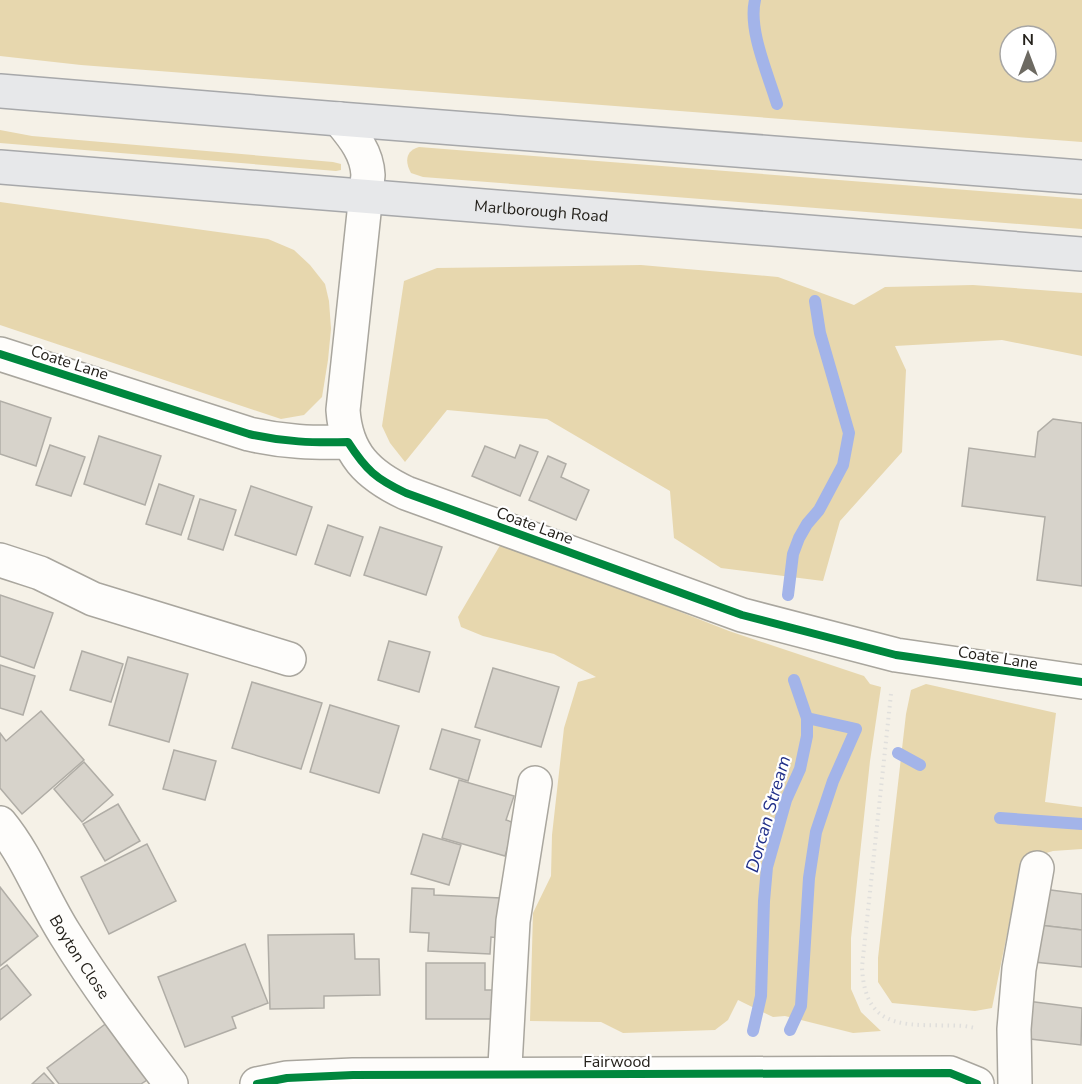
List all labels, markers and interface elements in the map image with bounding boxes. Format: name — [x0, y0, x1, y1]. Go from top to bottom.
north arrow — [998, 24, 1058, 84]
text: N — [1022, 29, 1034, 51]
street label: Marlborough Road — [473, 195, 609, 228]
street label: Coate Lane — [28, 340, 111, 386]
street label: Coate Lane — [493, 502, 576, 550]
street label: Coate Lane — [956, 641, 1039, 675]
water label: Dorcan Stream — [740, 753, 796, 875]
street label: Boyton Close — [44, 911, 115, 1004]
street label: Fairwood — [583, 1051, 651, 1073]

